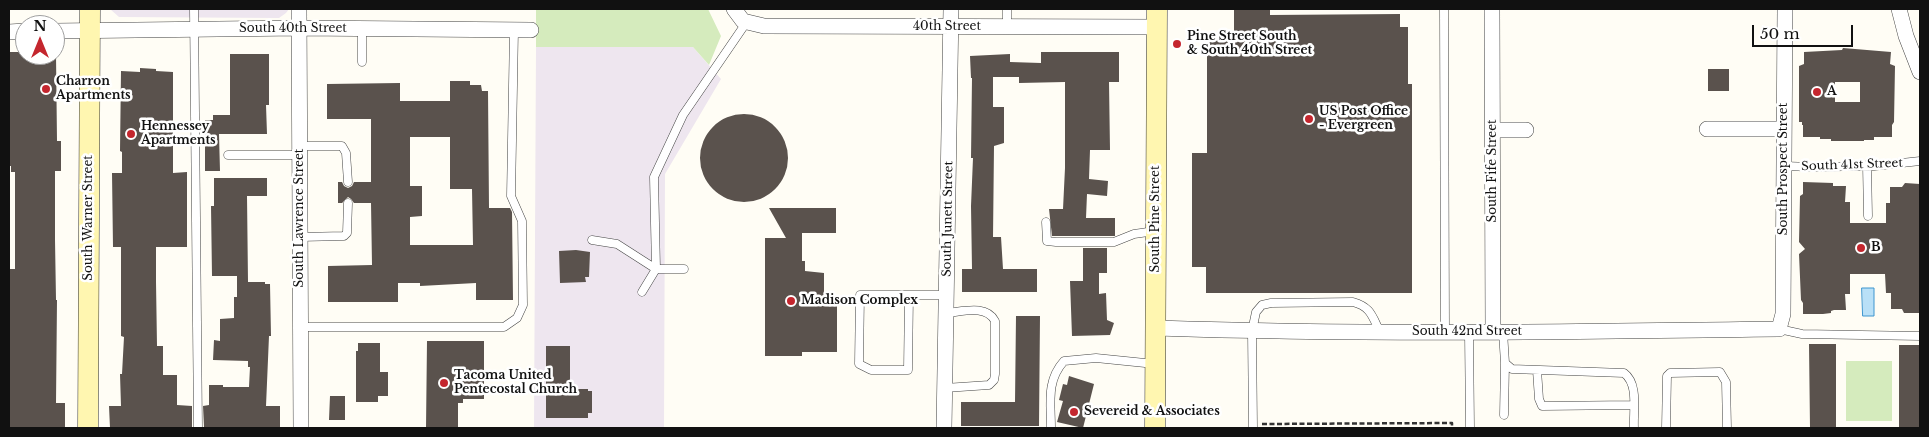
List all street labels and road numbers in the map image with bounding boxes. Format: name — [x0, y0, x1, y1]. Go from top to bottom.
street label: 40th Street — [913, 20, 981, 34]
street label: South 40th Street — [239, 22, 347, 36]
street label: South Prospect Street — [1777, 103, 1791, 235]
street label: South Fife Street — [1486, 119, 1500, 223]
street label: South Lawrence Street — [293, 149, 307, 287]
street label: South Warner Street — [82, 155, 96, 281]
street label: South 41st Street — [1801, 156, 1903, 174]
street label: South Junett Street — [940, 161, 956, 277]
street label: South Pine Street — [1149, 166, 1163, 272]
street label: South 42nd Street — [1412, 325, 1522, 339]

